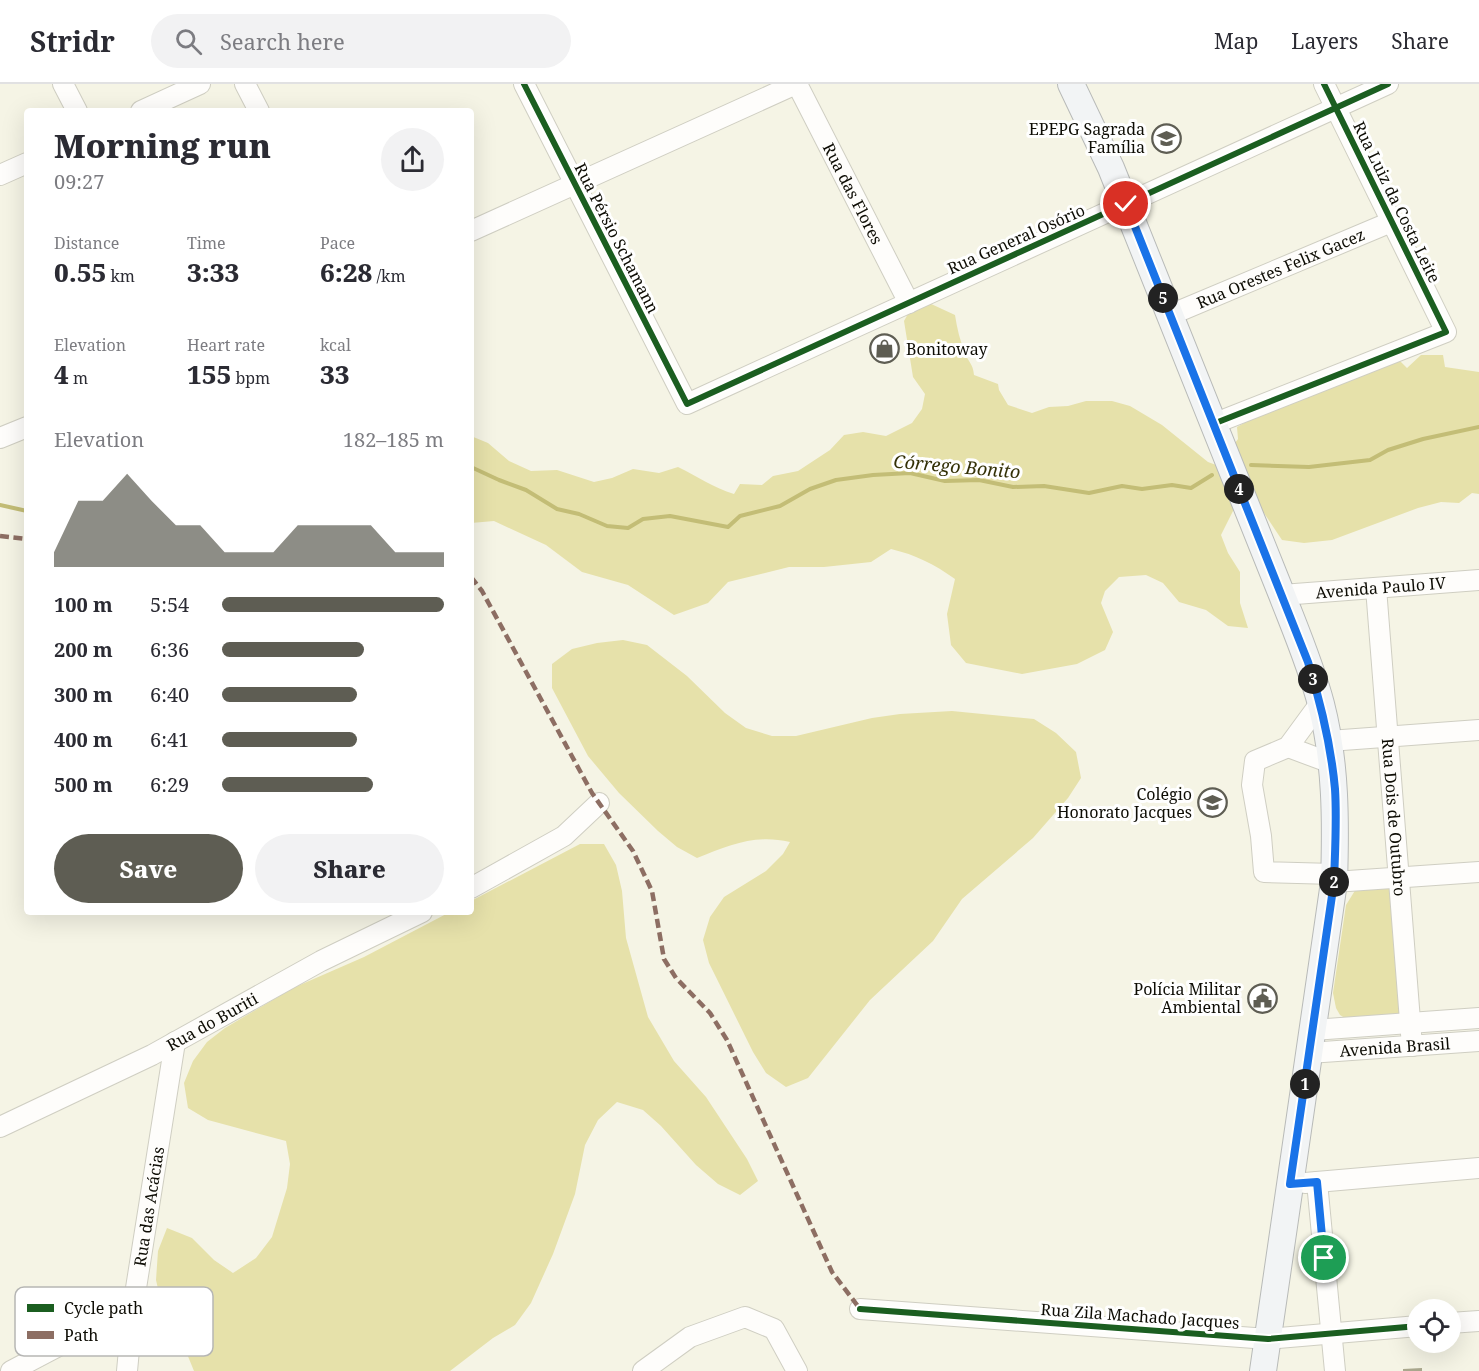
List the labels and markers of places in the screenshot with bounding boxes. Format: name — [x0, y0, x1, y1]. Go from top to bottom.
place label: EPEPG Sagrada Família — [1029, 118, 1145, 158]
school or university icon: EPEPG Sagrada Família — [1150, 122, 1182, 154]
pin — [1100, 178, 1151, 229]
pin: 5 — [1148, 283, 1178, 313]
shop icon: Bonitoway — [869, 333, 901, 365]
place label: Bonitoway — [906, 338, 988, 360]
pin: 4 — [1224, 474, 1254, 504]
pin: 3 — [1298, 664, 1328, 694]
place label: Colégio Honorato Jacques — [1057, 783, 1192, 823]
school or university icon: Colégio Honorato Jacques — [1197, 787, 1229, 819]
pin: 2 — [1319, 867, 1349, 897]
place label: Polícia Militar Ambiental — [1133, 978, 1241, 1018]
public building icon: Polícia Militar Ambiental — [1246, 982, 1278, 1014]
pin: 1 — [1290, 1069, 1320, 1099]
pin — [1298, 1232, 1349, 1283]

